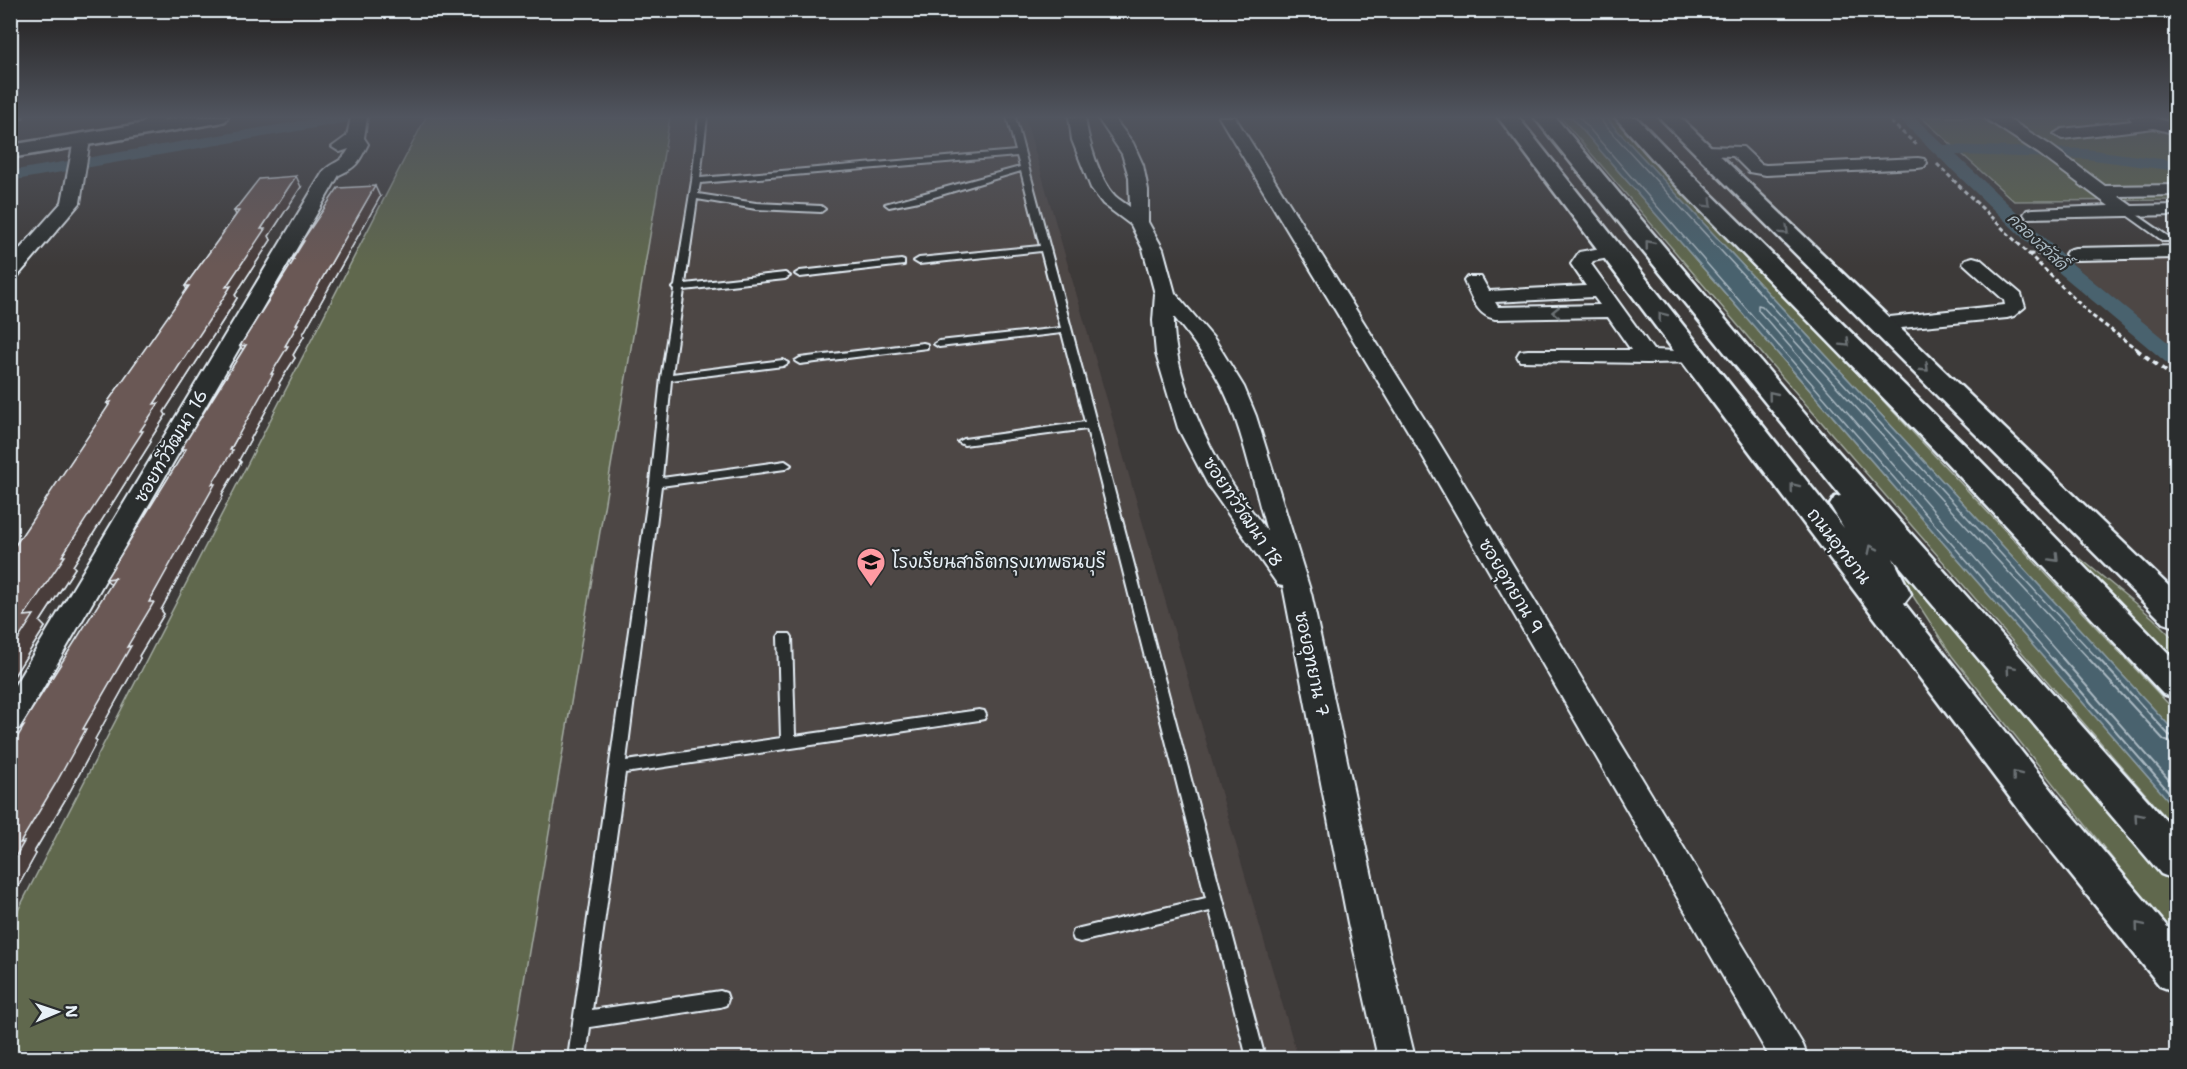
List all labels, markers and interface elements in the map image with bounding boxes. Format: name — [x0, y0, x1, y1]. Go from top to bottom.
one-way arrow — [1701, 197, 1712, 208]
water label: คลองสวัสดิ์ — [2003, 205, 2079, 278]
one-way arrow — [1778, 224, 1789, 235]
one-way arrow — [1645, 240, 1656, 251]
one-way arrow — [1551, 306, 1560, 318]
one-way arrow — [1659, 312, 1670, 323]
one-way arrow — [1839, 336, 1850, 346]
one-way arrow — [1917, 360, 1928, 371]
street label: ซอยทวีวัฒนา 16 — [129, 385, 213, 507]
one-way arrow — [1769, 391, 1780, 402]
street label: ซอยทวีวัฒนา 18 — [1197, 452, 1289, 572]
one-way arrow — [1790, 483, 1801, 494]
street label: ถนนอุทยาน — [1800, 503, 1876, 590]
street label: ซอยอุทยาน 9 — [1471, 534, 1549, 639]
one-way arrow — [1868, 544, 1879, 555]
school or university icon: โรงเรียนสาธิตกรุงเทพธนบุรี — [855, 546, 887, 588]
place label: โรงเรียนสาธิตกรุงเทพธนบุรี — [892, 549, 1105, 576]
one-way arrow — [2048, 550, 2059, 561]
street label: ซอยอุทยาน 7 — [1287, 609, 1335, 719]
one-way arrow — [2006, 666, 2017, 676]
one-way arrow — [2012, 771, 2023, 782]
one-way arrow — [2134, 813, 2145, 823]
one-way arrow — [2135, 922, 2146, 933]
north arrow — [27, 982, 87, 1042]
text: N — [61, 1005, 82, 1018]

